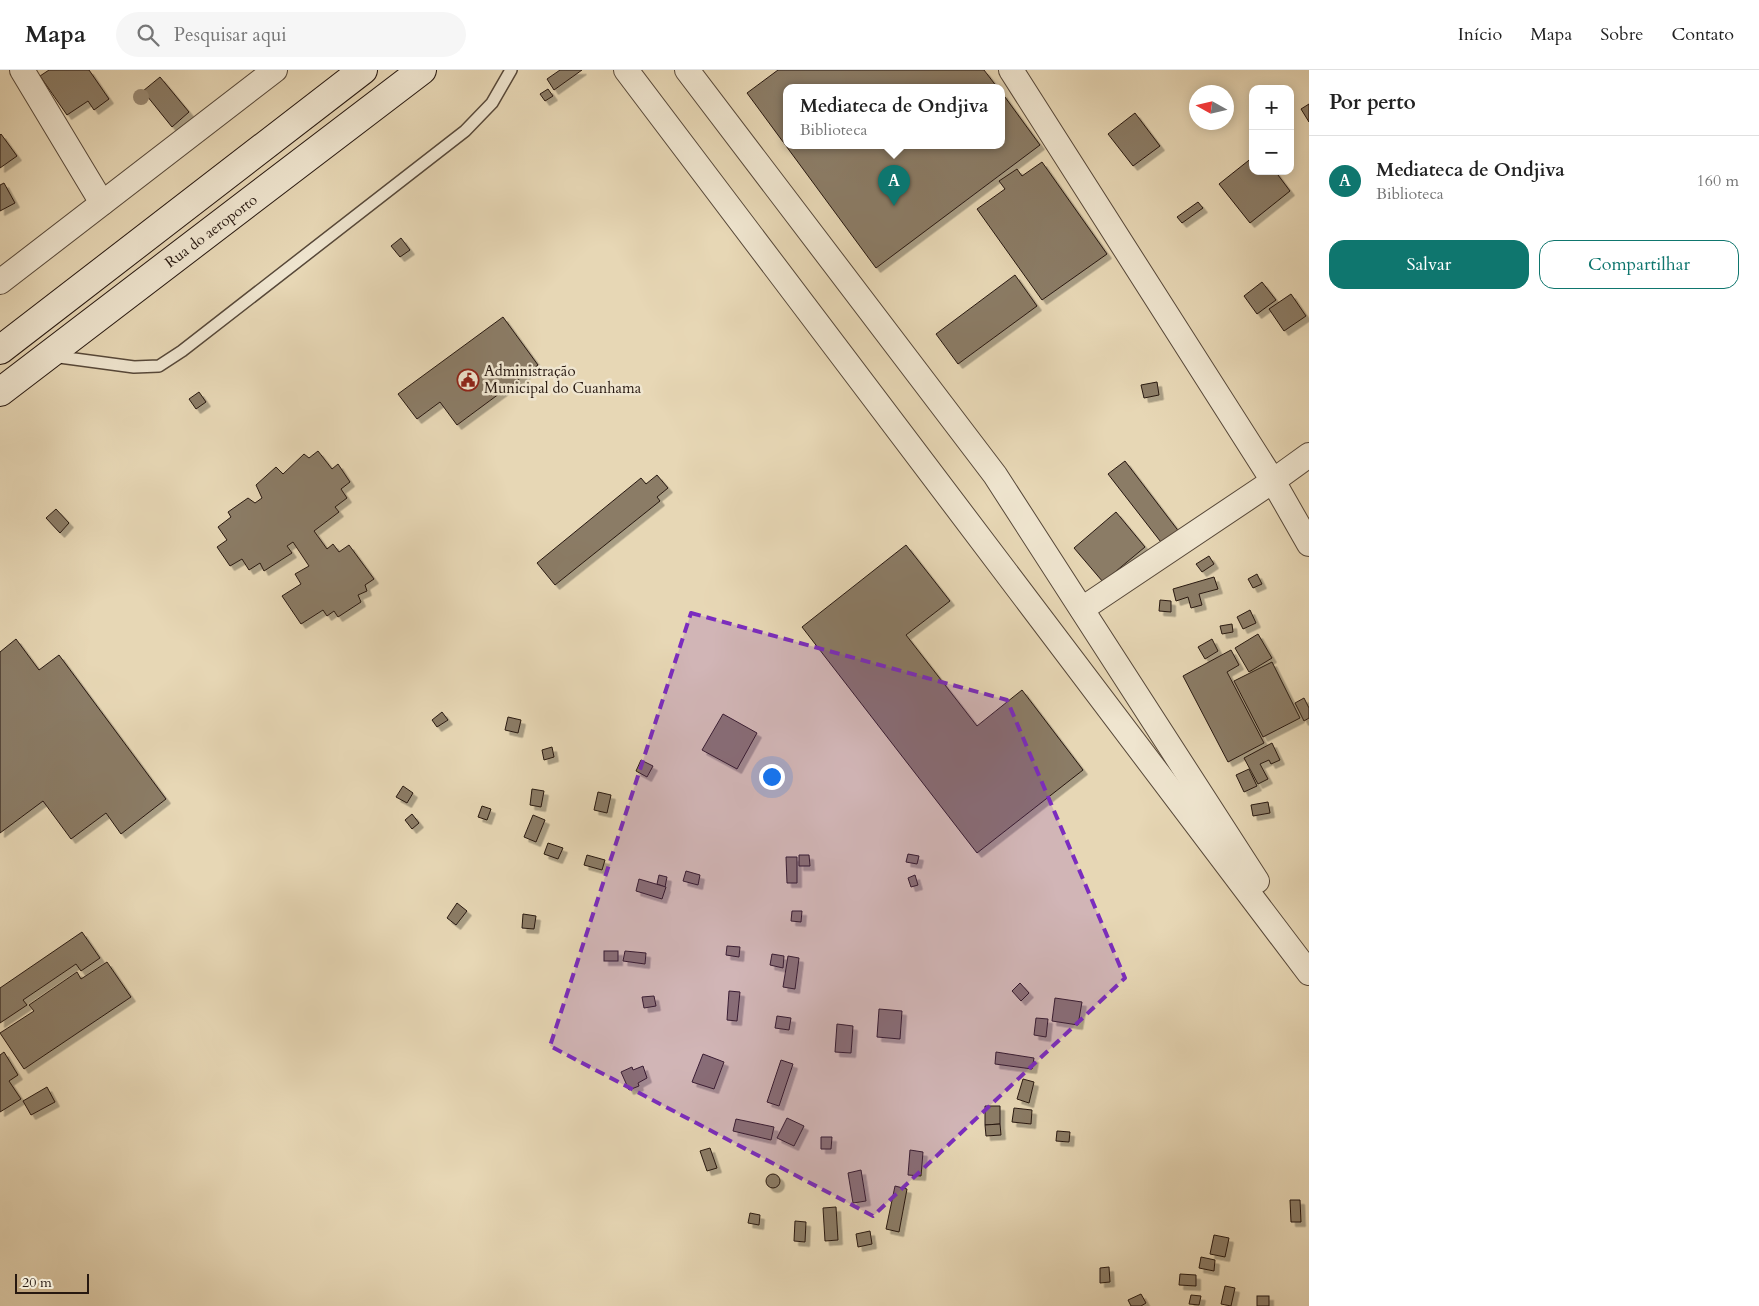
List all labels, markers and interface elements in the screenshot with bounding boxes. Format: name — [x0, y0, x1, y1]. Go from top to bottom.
search box — [116, 12, 466, 57]
text: Mapa — [25, 18, 86, 51]
icon: search — [134, 21, 162, 49]
text: Pesquisar aqui — [174, 22, 287, 48]
text: Início — [1458, 22, 1502, 47]
text: Mapa — [1530, 22, 1572, 47]
text: Sobre — [1600, 22, 1643, 47]
text: Contato — [1671, 22, 1734, 47]
popup — [783, 84, 1005, 149]
north arrow — [1189, 85, 1234, 130]
map controls — [1249, 85, 1294, 175]
button: + — [1249, 85, 1294, 130]
text: Por perto — [1329, 88, 1416, 117]
text: Mediateca de Ondjiva — [800, 93, 988, 119]
text: Biblioteca — [800, 119, 867, 141]
button: − — [1249, 130, 1294, 175]
text: Mediateca de Ondjiva — [1376, 157, 1565, 183]
pin: A — [878, 165, 910, 206]
text: A — [1339, 170, 1351, 192]
text: 160 m — [1697, 170, 1739, 192]
text: Biblioteca — [1376, 183, 1444, 205]
street label: Rua do aeroporto — [161, 190, 261, 272]
button: Salvar — [1329, 240, 1529, 289]
button: Compartilhar — [1539, 240, 1739, 289]
place label: Administração Municipal do Cuanhama — [484, 361, 642, 398]
public building icon: Administração Municipal do Cuanhama — [456, 368, 480, 392]
your location — [759, 764, 785, 790]
scale bar — [15, 1271, 89, 1294]
text: 20 m — [22, 1273, 52, 1292]

